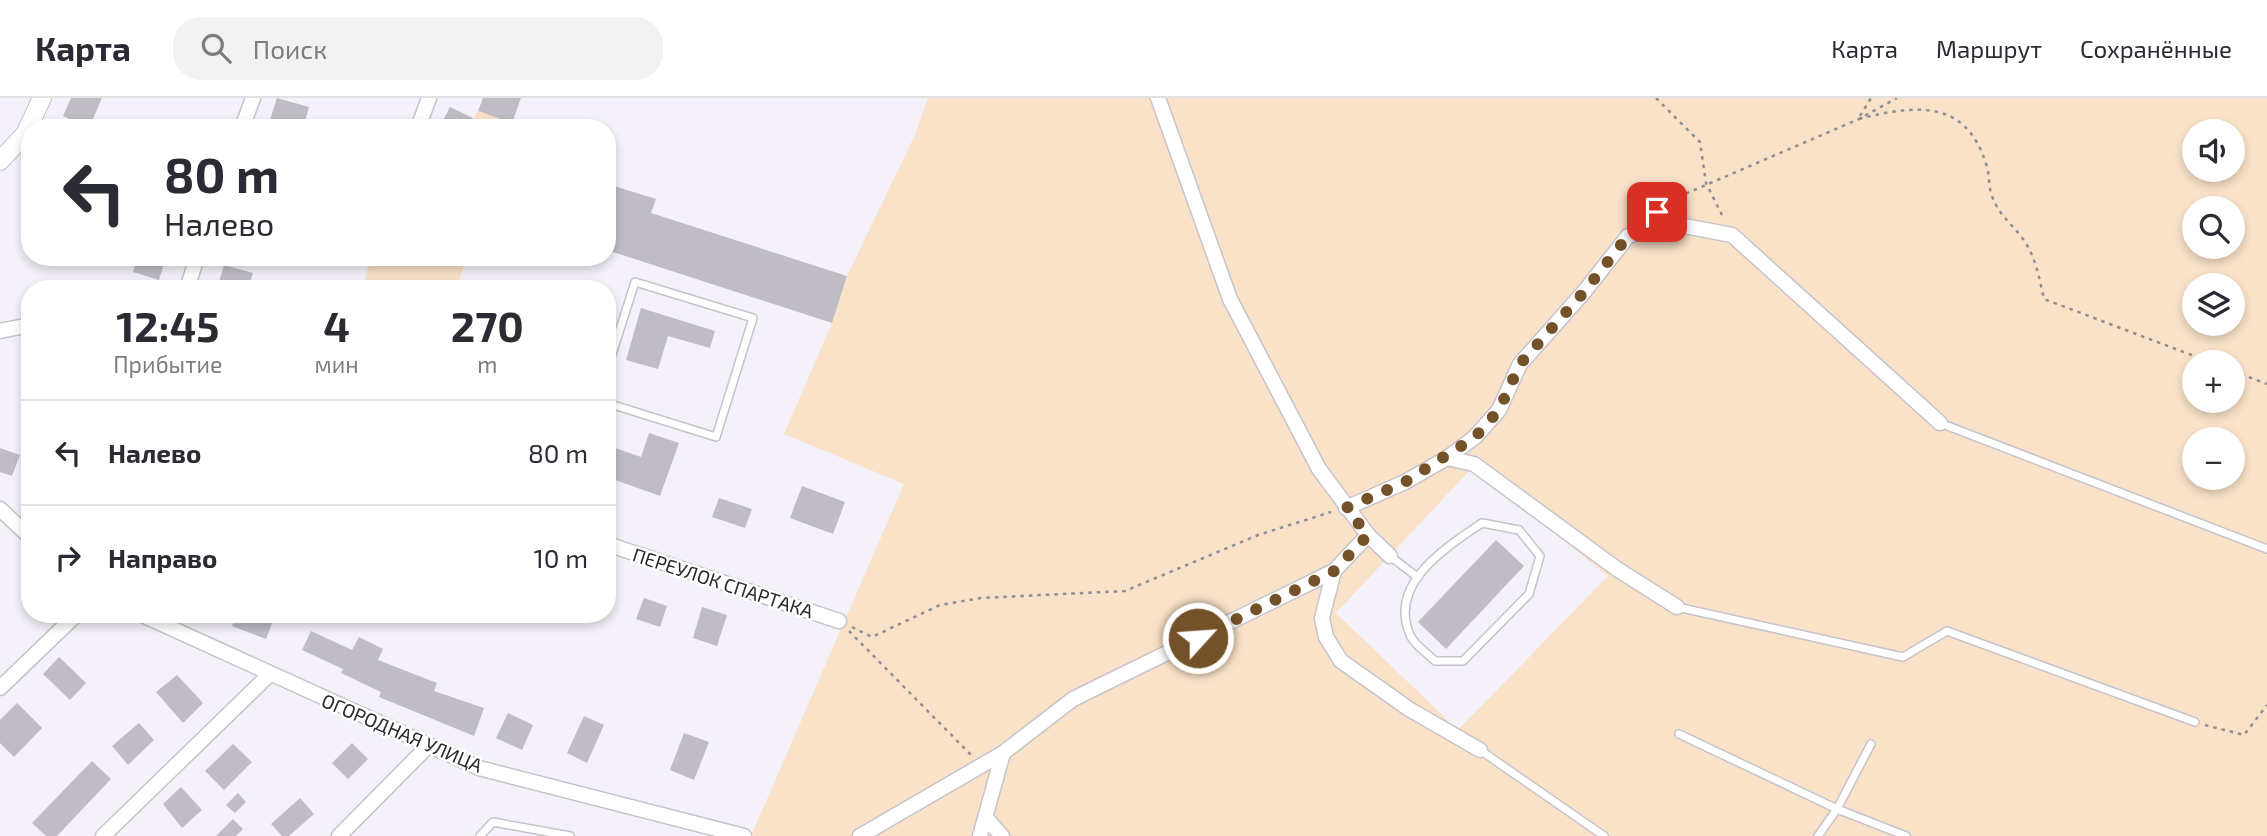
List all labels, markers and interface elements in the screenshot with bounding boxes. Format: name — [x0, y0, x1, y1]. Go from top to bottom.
search box — [173, 17, 663, 80]
text: Карта — [35, 28, 131, 68]
icon: search — [197, 29, 235, 67]
text: Поиск — [253, 33, 327, 64]
text: Карта — [1831, 34, 1898, 63]
text: Маршрут — [1936, 34, 2042, 63]
text: Сохранённые — [2080, 34, 2232, 63]
map controls — [2182, 119, 2245, 490]
button: sound — [2182, 119, 2245, 182]
text: 80 m — [164, 144, 279, 203]
icon: left — [49, 147, 140, 238]
pin — [1627, 182, 1687, 242]
icon: arrive — [1638, 193, 1676, 231]
button: search — [2182, 196, 2245, 259]
text: Налево — [164, 204, 274, 242]
button: layers — [2182, 273, 2245, 336]
text: 12:45 — [116, 300, 219, 350]
text: 4 — [323, 300, 350, 350]
text: 270 — [451, 300, 524, 350]
text: Прибытие — [113, 350, 222, 378]
text: мин — [315, 350, 359, 378]
text: m — [477, 350, 497, 378]
button: + — [2182, 350, 2245, 413]
button: − — [2182, 427, 2245, 490]
icon: left — [49, 434, 87, 472]
text: Налево — [108, 437, 201, 468]
text: 80 m — [528, 437, 588, 468]
icon: right — [49, 539, 87, 577]
text: Направо — [108, 542, 217, 573]
text: 10 m — [533, 542, 588, 573]
street label: ПЕРЕУЛОК СПАРТАКА — [630, 542, 816, 623]
position arrow — [1161, 601, 1235, 675]
street label: ОГОРОДНАЯ УЛИЦА — [318, 688, 486, 777]

